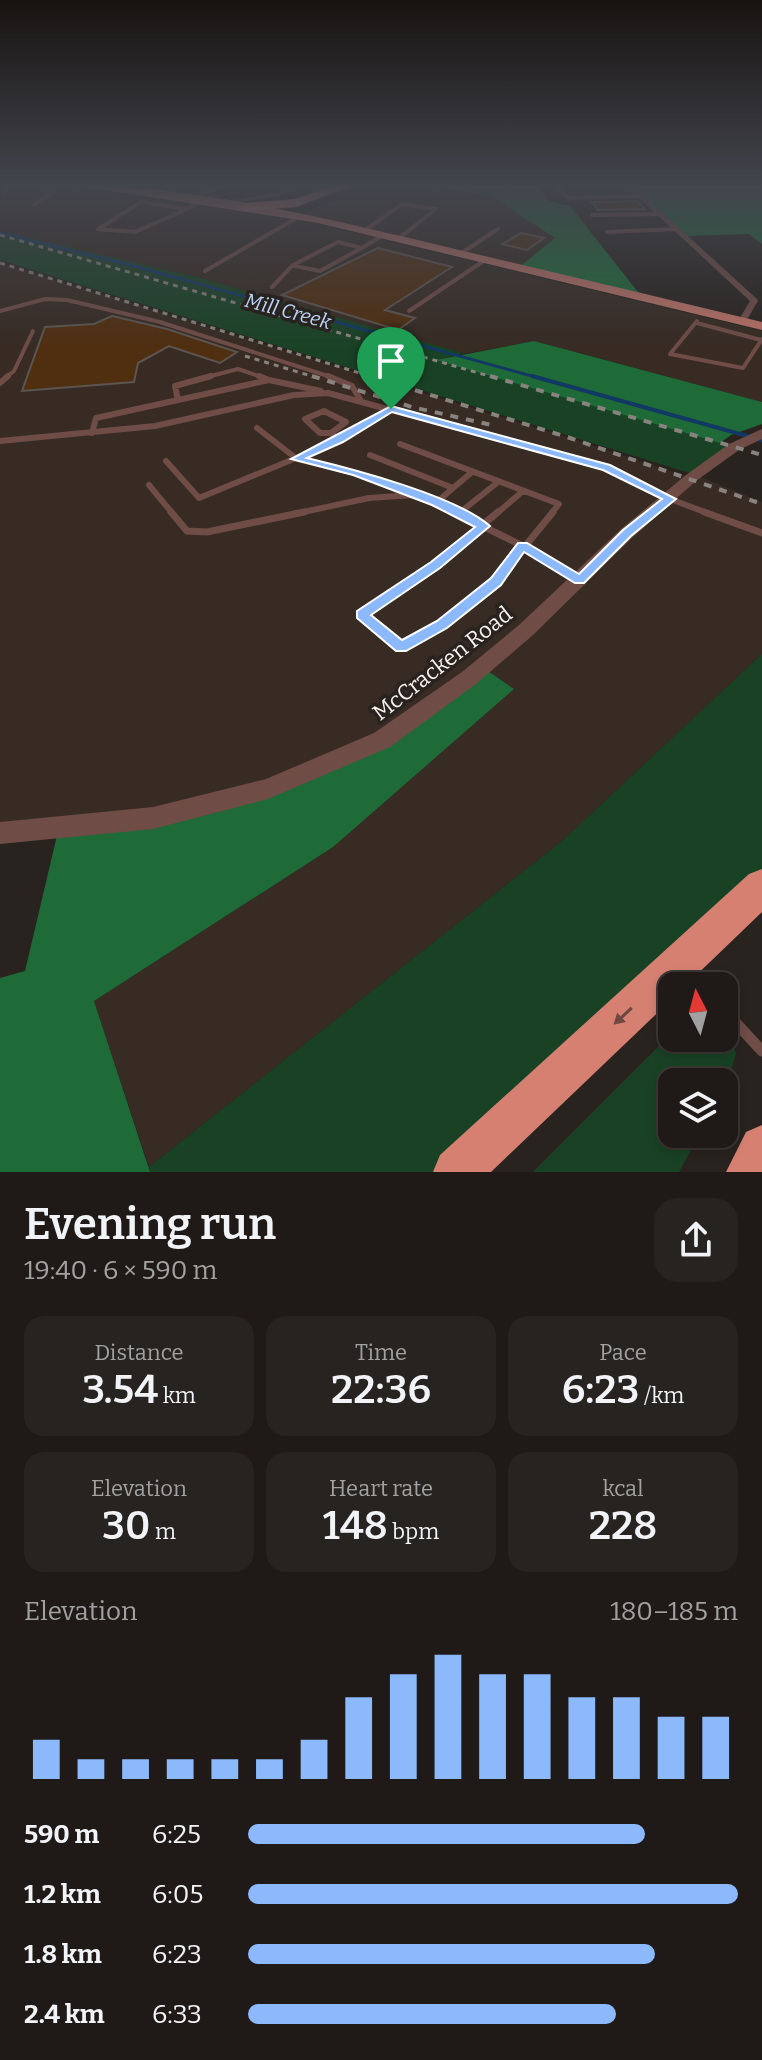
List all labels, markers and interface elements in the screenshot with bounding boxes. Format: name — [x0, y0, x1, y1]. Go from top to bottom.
water label: Mill Creek — [242, 288, 334, 334]
pin — [357, 327, 425, 409]
icon: arrive — [369, 339, 413, 383]
street label: McCracken Road — [367, 600, 518, 726]
north arrow — [658, 972, 738, 1052]
map controls — [658, 972, 738, 1148]
one-way arrow — [614, 1007, 633, 1025]
button: layers — [658, 1068, 738, 1148]
text: Evening run — [24, 1198, 276, 1251]
button: share — [654, 1198, 738, 1282]
text: 19:40 · 6 × 590 m — [24, 1255, 217, 1286]
text: Distance — [94, 1339, 184, 1366]
text: Time — [355, 1339, 407, 1366]
text: Pace — [599, 1339, 647, 1366]
text: 3.54 — [82, 1366, 158, 1414]
text: 22:36 — [331, 1366, 431, 1414]
text: 6:23 — [562, 1366, 640, 1414]
text: km — [158, 1382, 196, 1409]
text: /km — [640, 1382, 684, 1409]
text: Elevation — [91, 1475, 187, 1502]
text: Heart rate — [329, 1475, 433, 1502]
text: kcal — [603, 1475, 643, 1502]
text: 30 — [102, 1502, 151, 1550]
text: 148 — [323, 1502, 388, 1550]
text: 228 — [589, 1502, 657, 1550]
text: m — [151, 1518, 176, 1545]
text: bpm — [388, 1518, 439, 1545]
text: Elevation — [24, 1596, 137, 1627]
text: 180–185 m — [610, 1596, 738, 1627]
text: 590 m — [24, 1819, 99, 1850]
text: 6:25 — [152, 1819, 201, 1850]
text: 1.2 km — [24, 1879, 101, 1910]
text: 6:05 — [152, 1879, 203, 1910]
text: 1.8 km — [24, 1939, 102, 1970]
text: 6:23 — [152, 1939, 202, 1970]
text: 2.4 km — [24, 1999, 105, 2030]
text: 6:33 — [152, 1999, 202, 2030]

